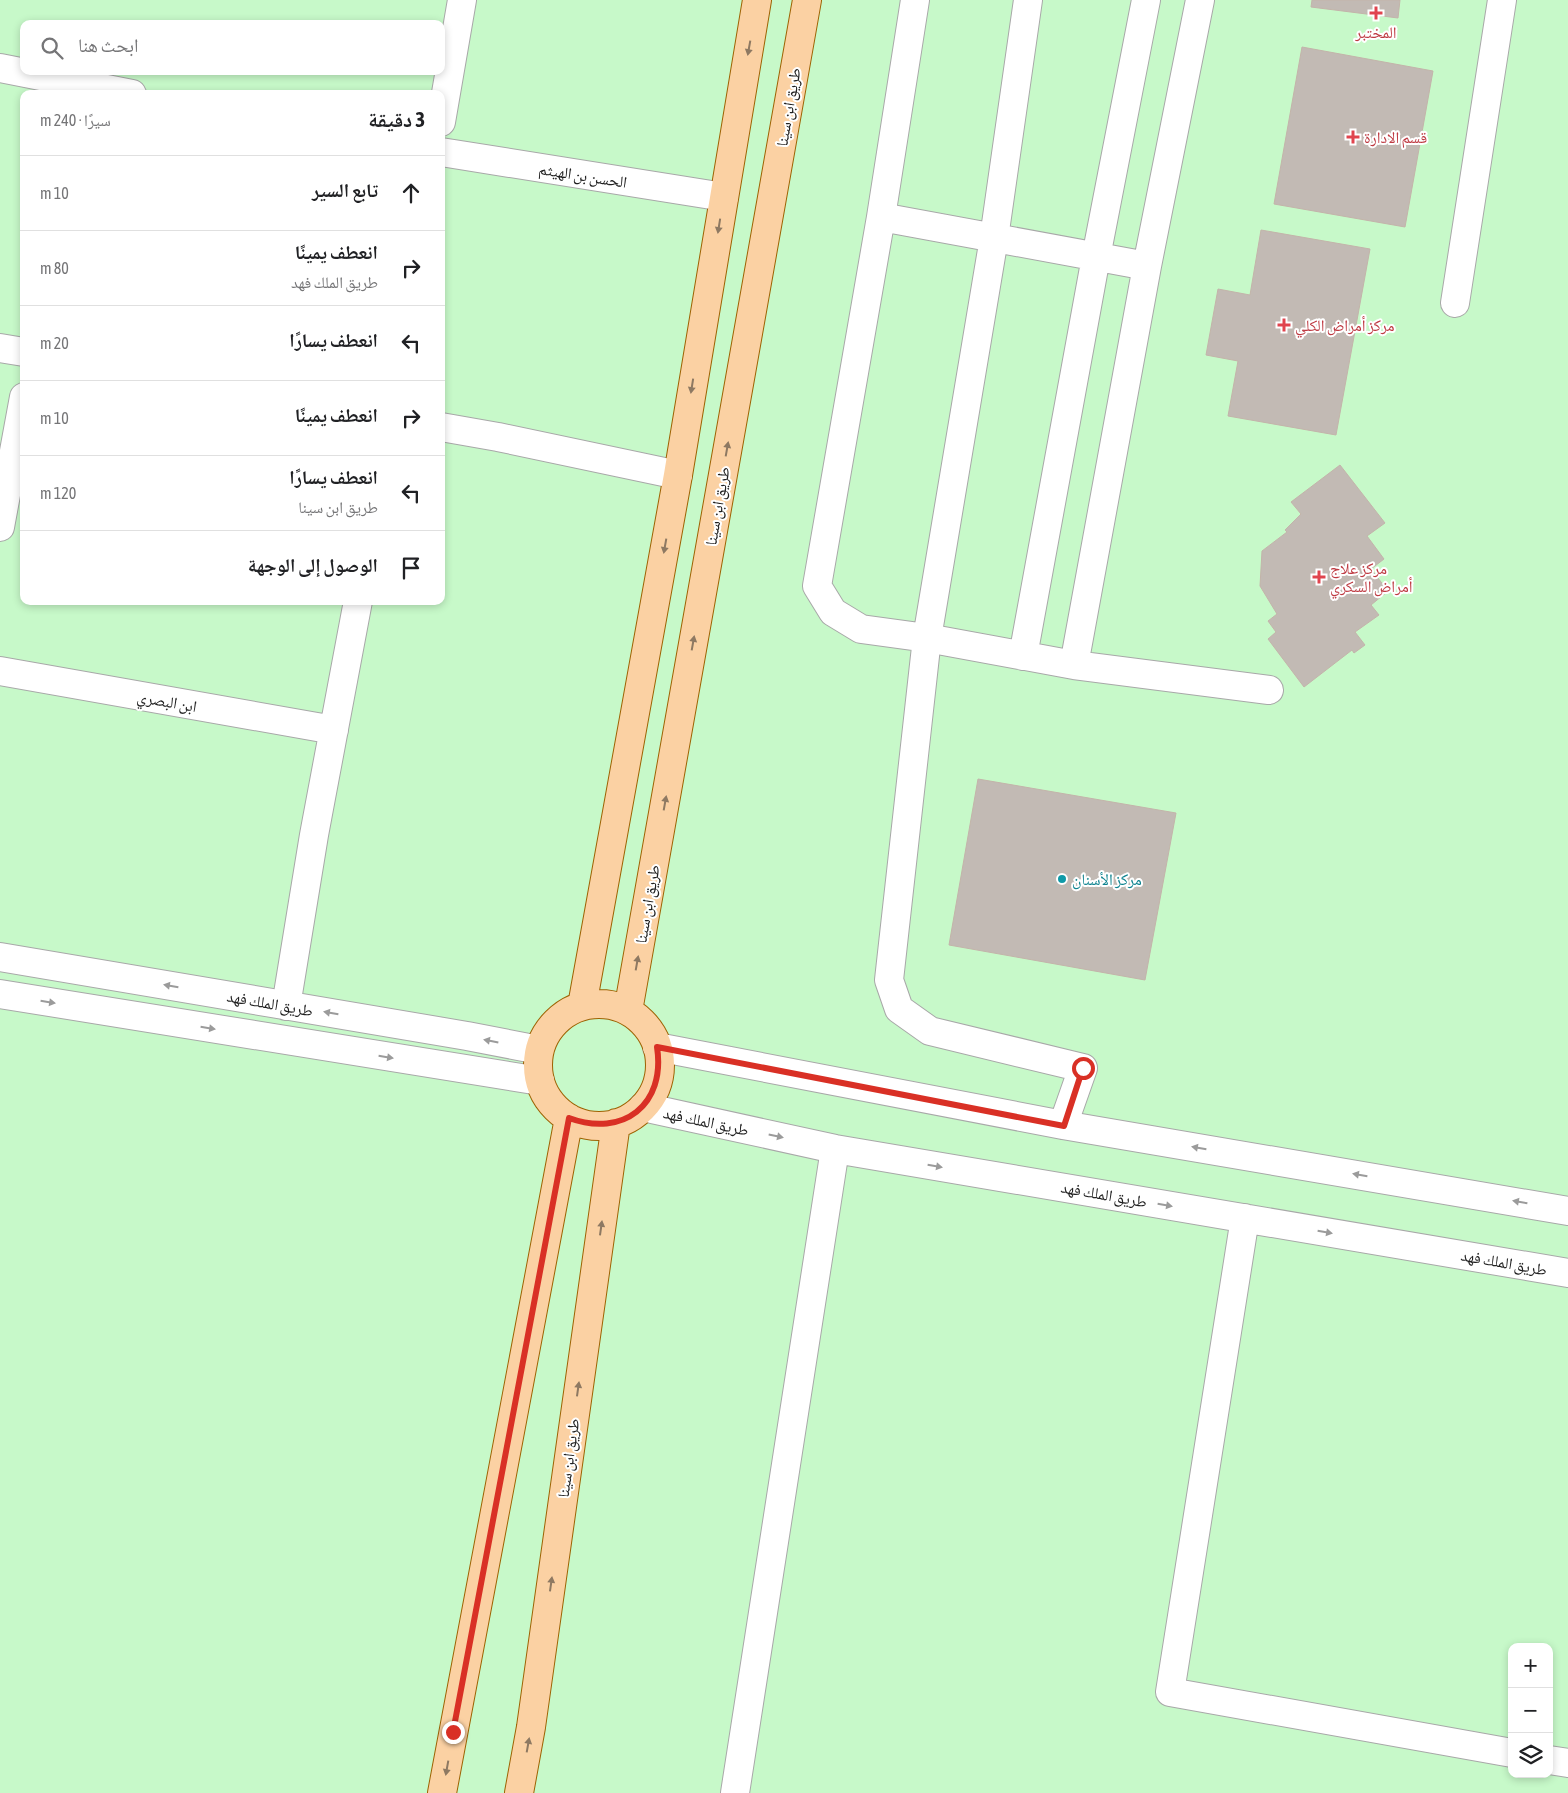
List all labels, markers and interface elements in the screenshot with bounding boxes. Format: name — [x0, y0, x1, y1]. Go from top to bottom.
marker: المختبر — [1369, 6, 1383, 20]
search box — [20, 20, 445, 75]
place label: المختبر — [1354, 23, 1397, 42]
icon: search — [38, 34, 66, 62]
text: ابحث هنا — [78, 34, 139, 56]
one-way arrow — [745, 40, 753, 56]
street label: طريق ابن سينا — [772, 66, 806, 148]
text: 3 دقيقة — [368, 107, 425, 131]
text: سيرًا · 240 m — [40, 111, 111, 129]
place label: قسم الادارة — [1364, 128, 1427, 148]
marker: قسم الادارة — [1346, 130, 1360, 144]
street label: الحسن بن الهيثم — [537, 159, 628, 193]
text: تابع السير — [312, 179, 378, 201]
icon: ahead — [397, 179, 425, 207]
text: 10 m — [40, 184, 69, 202]
one-way arrow — [715, 218, 723, 234]
text: انعطف يمينًا — [295, 241, 378, 263]
icon: right — [397, 254, 425, 282]
text: 80 m — [40, 259, 69, 277]
text: طريق الملك فهد — [291, 273, 378, 291]
place label: مركز أمراض الكلي — [1295, 316, 1395, 338]
marker: مركز أمراض الكلي — [1277, 318, 1291, 332]
text: انعطف يسارًا — [289, 329, 378, 351]
icon: left — [397, 329, 425, 357]
text: 20 m — [40, 334, 69, 352]
one-way arrow — [688, 378, 696, 394]
text: انعطف يمينًا — [295, 404, 378, 426]
icon: right — [397, 404, 425, 432]
text: 10 m — [40, 409, 69, 427]
one-way arrow — [724, 440, 732, 456]
street label: طريق ابن سينا — [701, 465, 735, 547]
text: انعطف يسارًا — [289, 466, 378, 488]
icon: left — [397, 479, 425, 507]
text: 120 m — [40, 484, 76, 502]
text: طريق ابن سينا — [298, 498, 378, 516]
one-way arrow — [660, 538, 668, 554]
text: الوصول إلى الوجهة — [248, 554, 378, 576]
icon: arrive — [397, 554, 425, 582]
place label: مركز علاج أمراض السكري — [1330, 559, 1413, 599]
marker: مركز علاج أمراض السكري — [1312, 570, 1326, 584]
one-way arrow — [690, 635, 698, 651]
street label: ابن البصري — [135, 687, 198, 719]
one-way arrow — [661, 795, 669, 811]
street label: طريق ابن سينا — [631, 863, 665, 945]
place label: مركز الأسنان — [1072, 870, 1142, 890]
marker: مركز الأسنان — [1056, 873, 1068, 885]
one-way arrow — [633, 955, 641, 971]
one-way arrow — [163, 982, 179, 990]
street label: طريق الملك فهد — [225, 987, 314, 1021]
one-way arrow — [40, 998, 56, 1006]
one-way arrow — [323, 1009, 339, 1017]
one-way arrow — [201, 1025, 217, 1033]
one-way arrow — [484, 1037, 499, 1045]
one-way arrow — [379, 1054, 395, 1062]
route start — [1072, 1057, 1095, 1080]
street label: طريق الملك فهد — [661, 1103, 750, 1141]
one-way arrow — [768, 1132, 783, 1140]
one-way arrow — [1191, 1144, 1207, 1152]
one-way arrow — [928, 1162, 944, 1170]
one-way arrow — [1351, 1171, 1367, 1179]
street label: طريق الملك فهد — [1059, 1178, 1148, 1212]
one-way arrow — [1512, 1198, 1528, 1206]
one-way arrow — [1157, 1201, 1173, 1209]
one-way arrow — [597, 1219, 605, 1235]
one-way arrow — [1317, 1228, 1333, 1236]
street label: طريق الملك فهد — [1459, 1246, 1548, 1280]
one-way arrow — [575, 1380, 583, 1396]
street label: طريق ابن سينا — [554, 1417, 584, 1499]
one-way arrow — [547, 1576, 555, 1592]
map controls — [1508, 1643, 1553, 1778]
button: + — [1508, 1643, 1553, 1688]
button: − — [1508, 1688, 1553, 1733]
route end — [442, 1721, 465, 1744]
button: layers — [1508, 1733, 1553, 1778]
one-way arrow — [524, 1737, 532, 1753]
one-way arrow — [442, 1760, 450, 1776]

